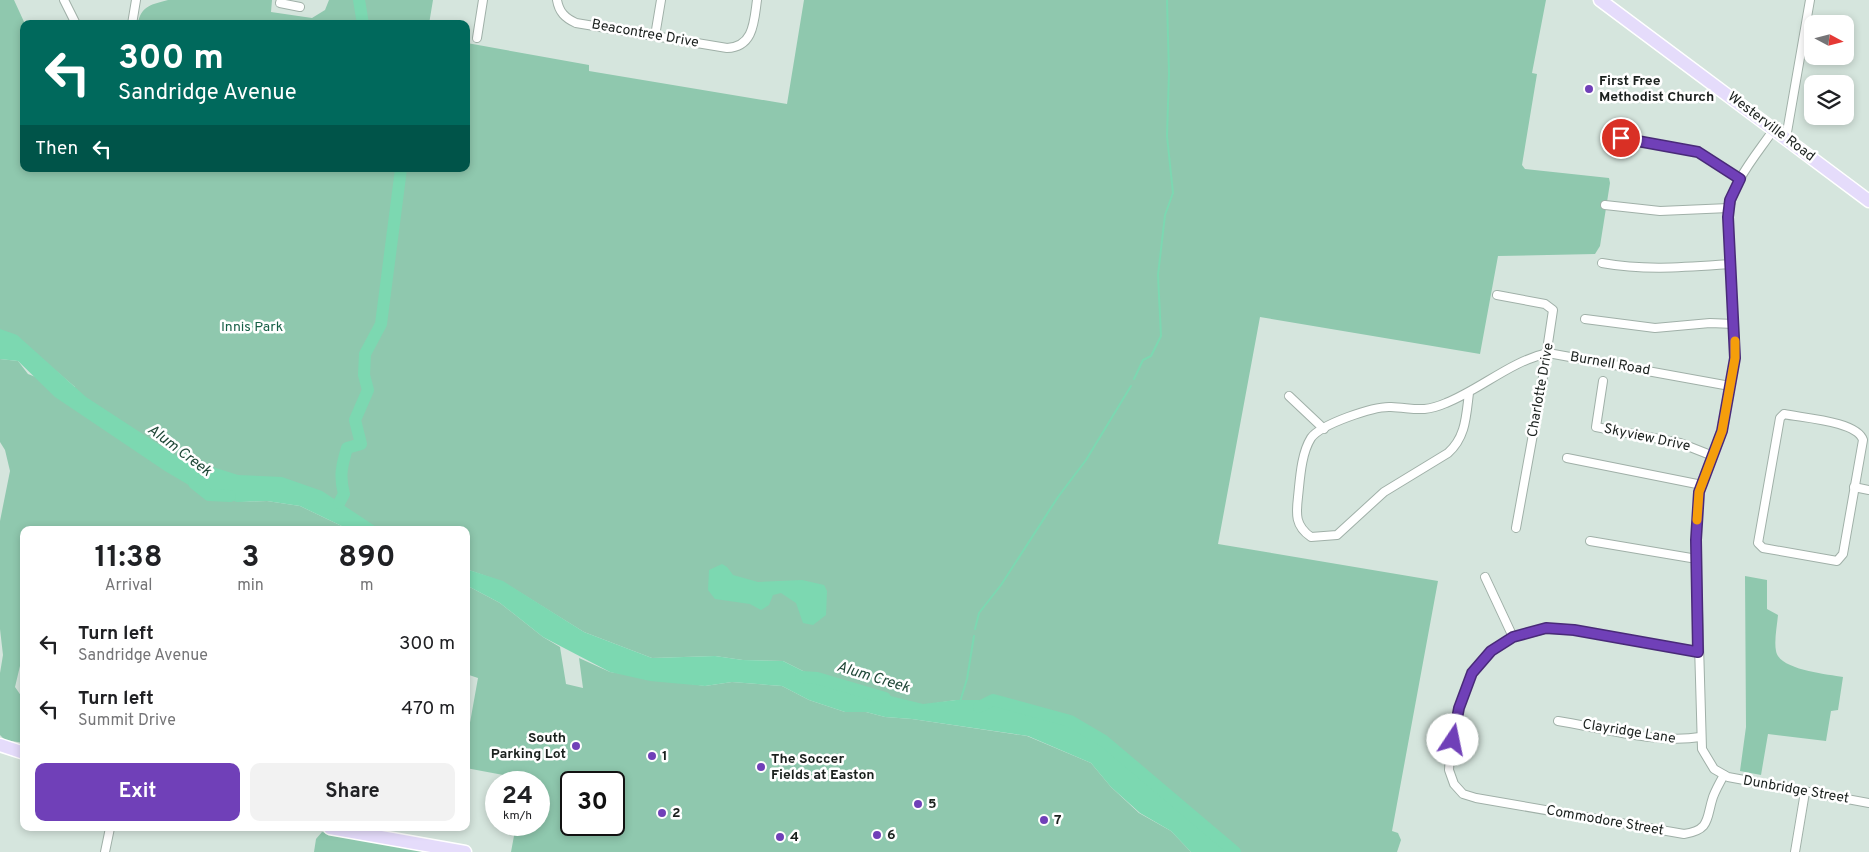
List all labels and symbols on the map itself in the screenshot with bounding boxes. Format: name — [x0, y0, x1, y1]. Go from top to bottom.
north arrow — [1804, 15, 1854, 65]
street label: Beacontree Drive — [590, 16, 700, 52]
place label: First Free Methodist Church — [1599, 73, 1714, 106]
marker: First Free Methodist Church — [1583, 83, 1595, 95]
street label: Westerville Road — [1724, 89, 1818, 165]
pin — [1600, 117, 1642, 159]
park label: Innis Park — [221, 319, 283, 336]
street label: Charlotte Drive — [1524, 341, 1558, 439]
street label: Burnell Road — [1569, 349, 1651, 379]
water label: Alum Creek — [143, 421, 215, 481]
street label: Skyview Drive — [1602, 421, 1692, 455]
water label: Alum Creek — [834, 658, 912, 698]
position arrow — [1426, 713, 1478, 765]
street label: Clayridge Lane — [1581, 716, 1677, 748]
place label: South Parking Lot — [491, 730, 566, 763]
marker: South Parking Lot — [570, 740, 582, 752]
place label: 1 — [662, 748, 668, 765]
marker: 1 — [646, 750, 658, 762]
place label: The Soccer Fields at Easton — [771, 751, 875, 784]
marker: The Soccer Fields at Easton — [755, 761, 767, 773]
speed limit sign: 30 — [560, 771, 625, 836]
street label: Dunbridge Street — [1742, 772, 1850, 808]
place label: 5 — [928, 796, 937, 813]
marker: 5 — [912, 798, 924, 810]
street label: Commodore Street — [1545, 802, 1665, 840]
place label: 2 — [672, 805, 681, 822]
marker: 2 — [656, 807, 668, 819]
place label: 7 — [1054, 812, 1062, 829]
marker: 7 — [1038, 814, 1050, 826]
place label: 6 — [887, 827, 896, 844]
place label: 4 — [790, 829, 799, 846]
marker: 6 — [871, 829, 883, 841]
marker: 4 — [774, 831, 786, 843]

